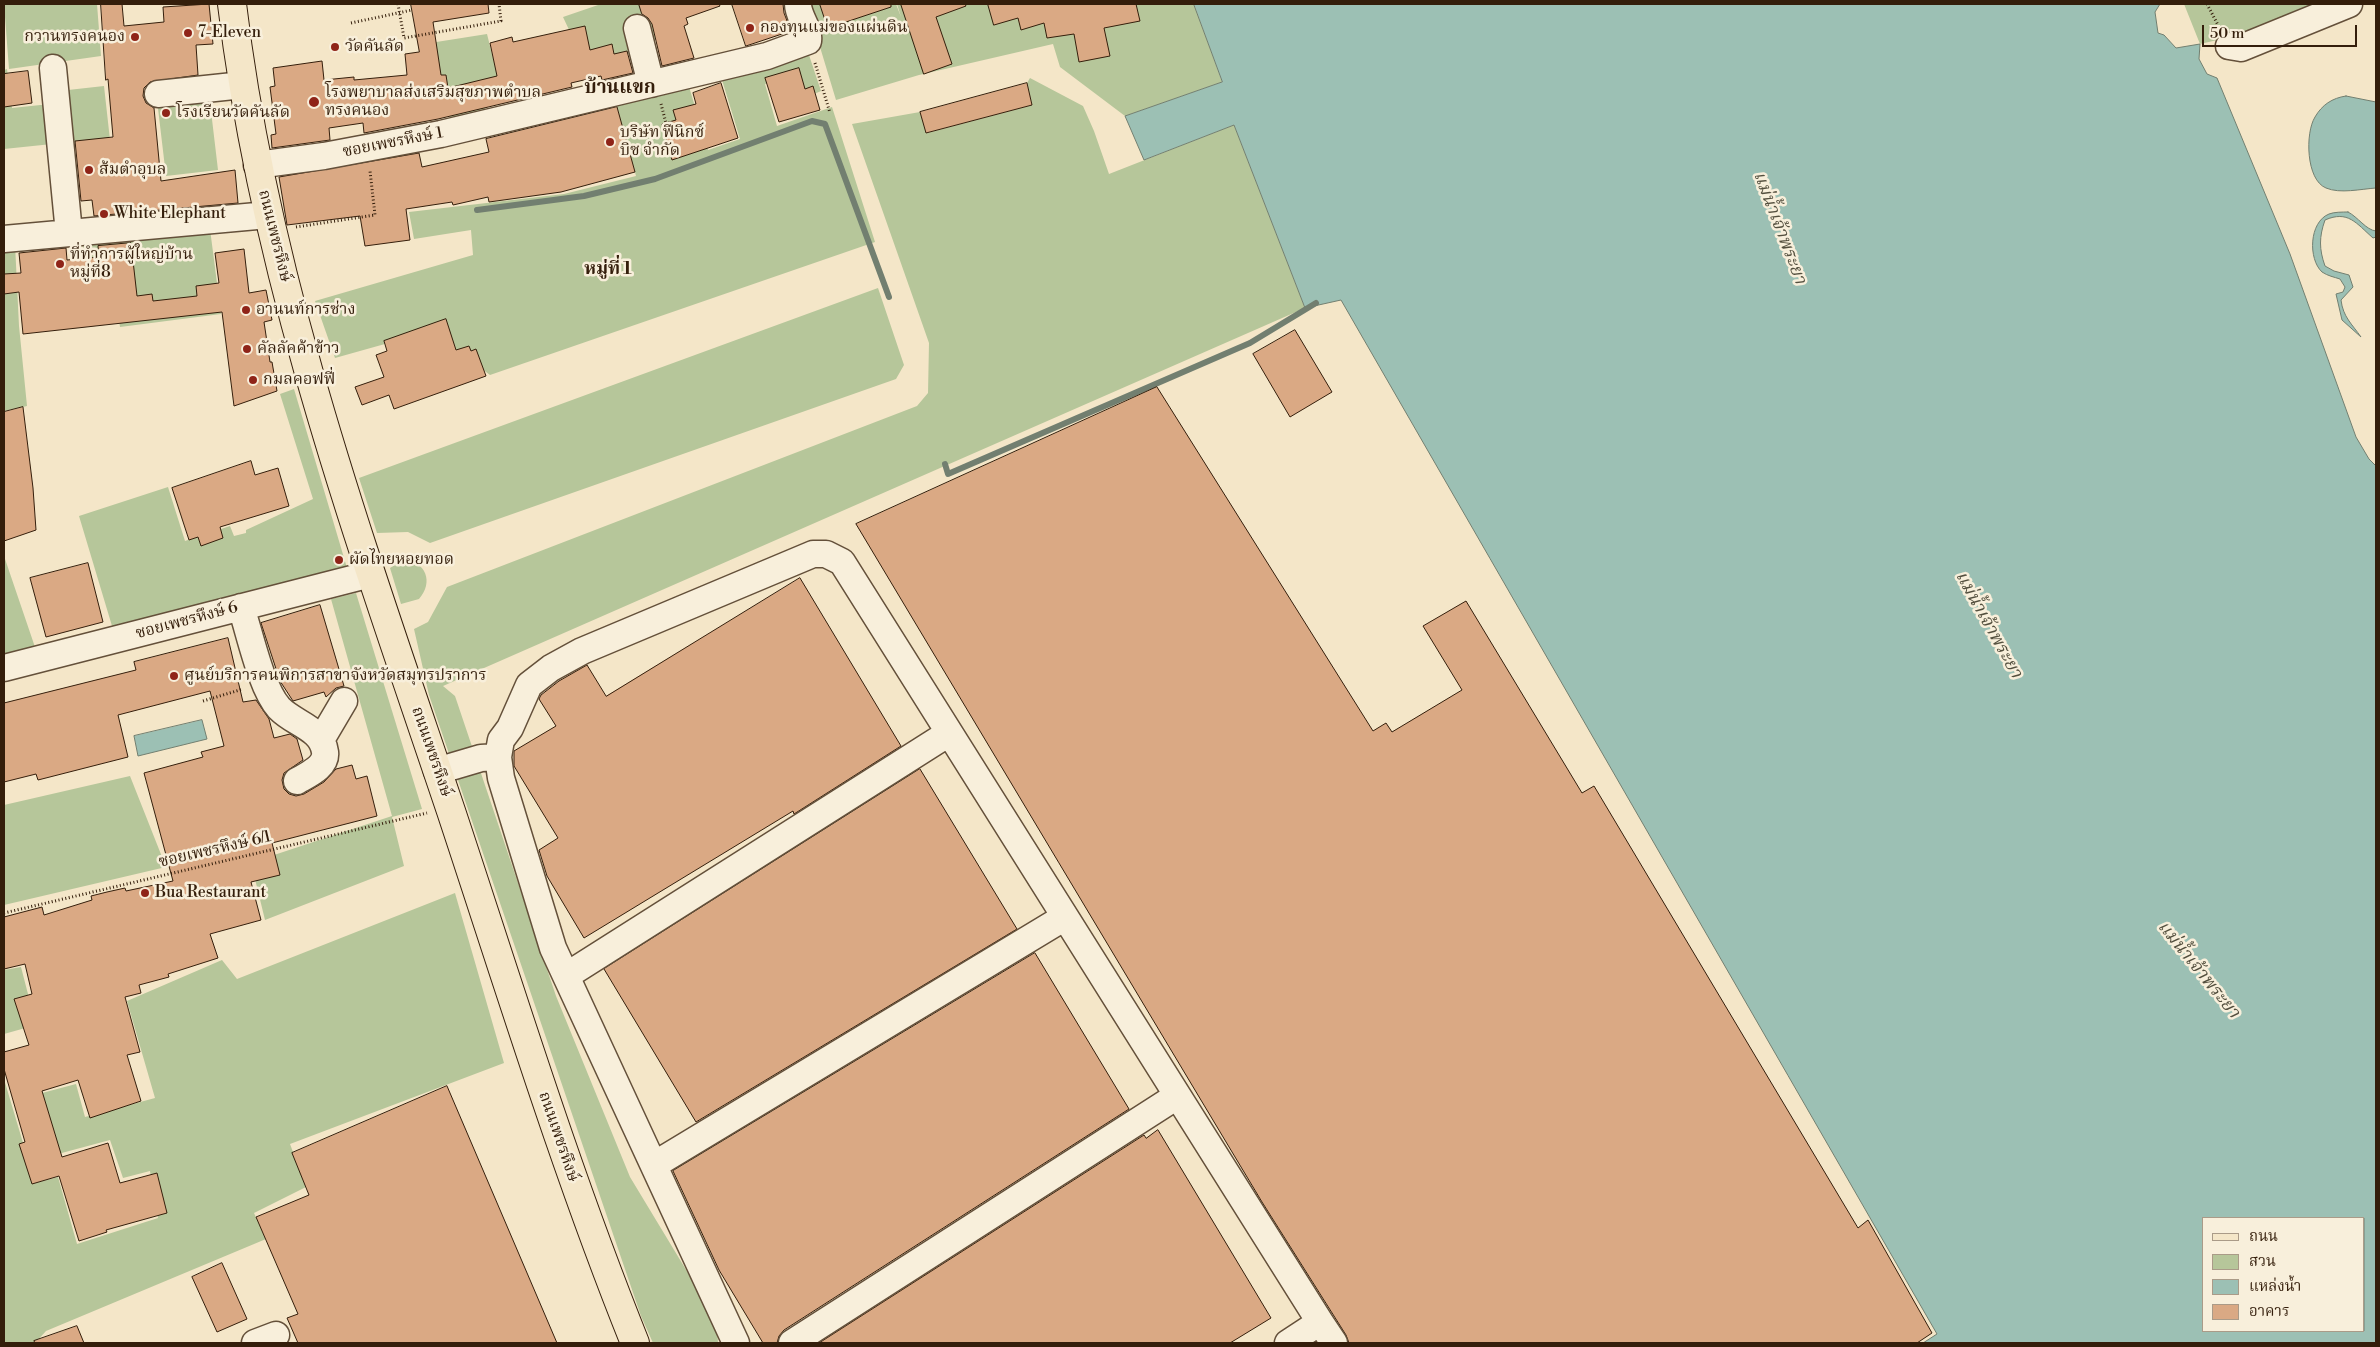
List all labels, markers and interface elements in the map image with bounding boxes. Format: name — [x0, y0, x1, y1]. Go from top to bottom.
scale bar — [2205, 15, 2360, 47]
place label: กองทุนแม่ของแผ่นดิน — [760, 18, 908, 38]
marker: กองทุนแม่ของแผ่นดิน — [744, 22, 756, 34]
place label: 7-Eleven — [198, 23, 261, 43]
text: 50 m — [2210, 24, 2244, 43]
place label: กวานทรงคนอง — [24, 27, 125, 47]
marker: 7-Eleven — [182, 27, 194, 39]
marker: กวานทรงคนอง — [129, 31, 141, 43]
place label: วัดคันลัด — [345, 37, 404, 57]
marker: วัดคันลัด — [329, 41, 341, 53]
district label: บ้านแขก — [584, 77, 656, 99]
place label: โรงพยาบาลส่งเสริมสุขภาพตำบล ทรงคนอง — [325, 83, 541, 121]
marker: โรงพยาบาลส่งเสริมสุขภาพตำบล ทรงคนอง — [307, 95, 321, 109]
place label: โรงเรียนวัดคันลัด — [176, 103, 290, 123]
marker: โรงเรียนวัดคันลัด — [160, 107, 172, 119]
place label: บริษัท ฟีนิกซ์ บิซ จำกัด — [620, 123, 704, 161]
street label: ซอยเพชรหึงษ์ 1 — [341, 124, 445, 162]
marker: บริษัท ฟีนิกซ์ บิซ จำกัด — [604, 136, 616, 148]
place label: ส้มตำอุบล — [99, 160, 166, 180]
marker: ส้มตำอุบล — [83, 164, 95, 176]
water label: แม่น้ำเจ้าพระยา — [1748, 169, 1810, 287]
street label: ถนนเพชรหึงษ์ — [253, 188, 295, 284]
place label: White Elephant — [114, 204, 226, 224]
marker: White Elephant — [98, 208, 110, 220]
place label: ที่ทำการผู้ใหญ่บ้าน หมู่ที่8 — [70, 245, 193, 283]
marker: ที่ทำการผู้ใหญ่บ้าน หมู่ที่8 — [54, 258, 66, 270]
district label: หมู่ที่ 1 — [584, 259, 632, 281]
place label: อานนท์การช่าง — [256, 300, 355, 320]
marker: อานนท์การช่าง — [240, 304, 252, 316]
place label: คัลลัคค้าข้าว — [257, 339, 340, 359]
marker: คัลลัคค้าข้าว — [241, 343, 253, 355]
place label: กมลคอฟฟี่ — [263, 370, 335, 390]
marker: กมลคอฟฟี่ — [247, 374, 259, 386]
place label: ผัดไทยหอยทอด — [349, 550, 454, 570]
marker: ผัดไทยหอยทอด — [333, 554, 345, 566]
water label: แม่น้ำเจ้าพระยา — [1950, 568, 2026, 682]
street label: ซอยเพชรหึงษ์ 6 — [134, 598, 240, 644]
place label: ศูนย์บริการคนพิการสาขาจังหวัดสมุทรปราการ — [184, 666, 486, 686]
marker: ศูนย์บริการคนพิการสาขาจังหวัดสมุทรปราการ — [168, 670, 180, 682]
street label: ถนนเพชรหึงษ์ — [407, 704, 455, 800]
street label: ซอยเพชรหึงษ์ 6/1 — [157, 828, 273, 872]
place label: Bua Restaurant — [155, 883, 266, 903]
marker: Bua Restaurant — [139, 887, 151, 899]
water label: แม่น้ำเจ้าพระยา — [2152, 917, 2244, 1023]
street label: ถนนเพชรหึงษ์ — [534, 1089, 582, 1185]
legend — [2202, 1217, 2365, 1332]
text: ถนน — [2249, 1227, 2278, 1246]
text: สวน — [2249, 1252, 2276, 1271]
text: แหล่งน้ำ — [2249, 1277, 2301, 1296]
text: อาคาร — [2249, 1302, 2289, 1321]

